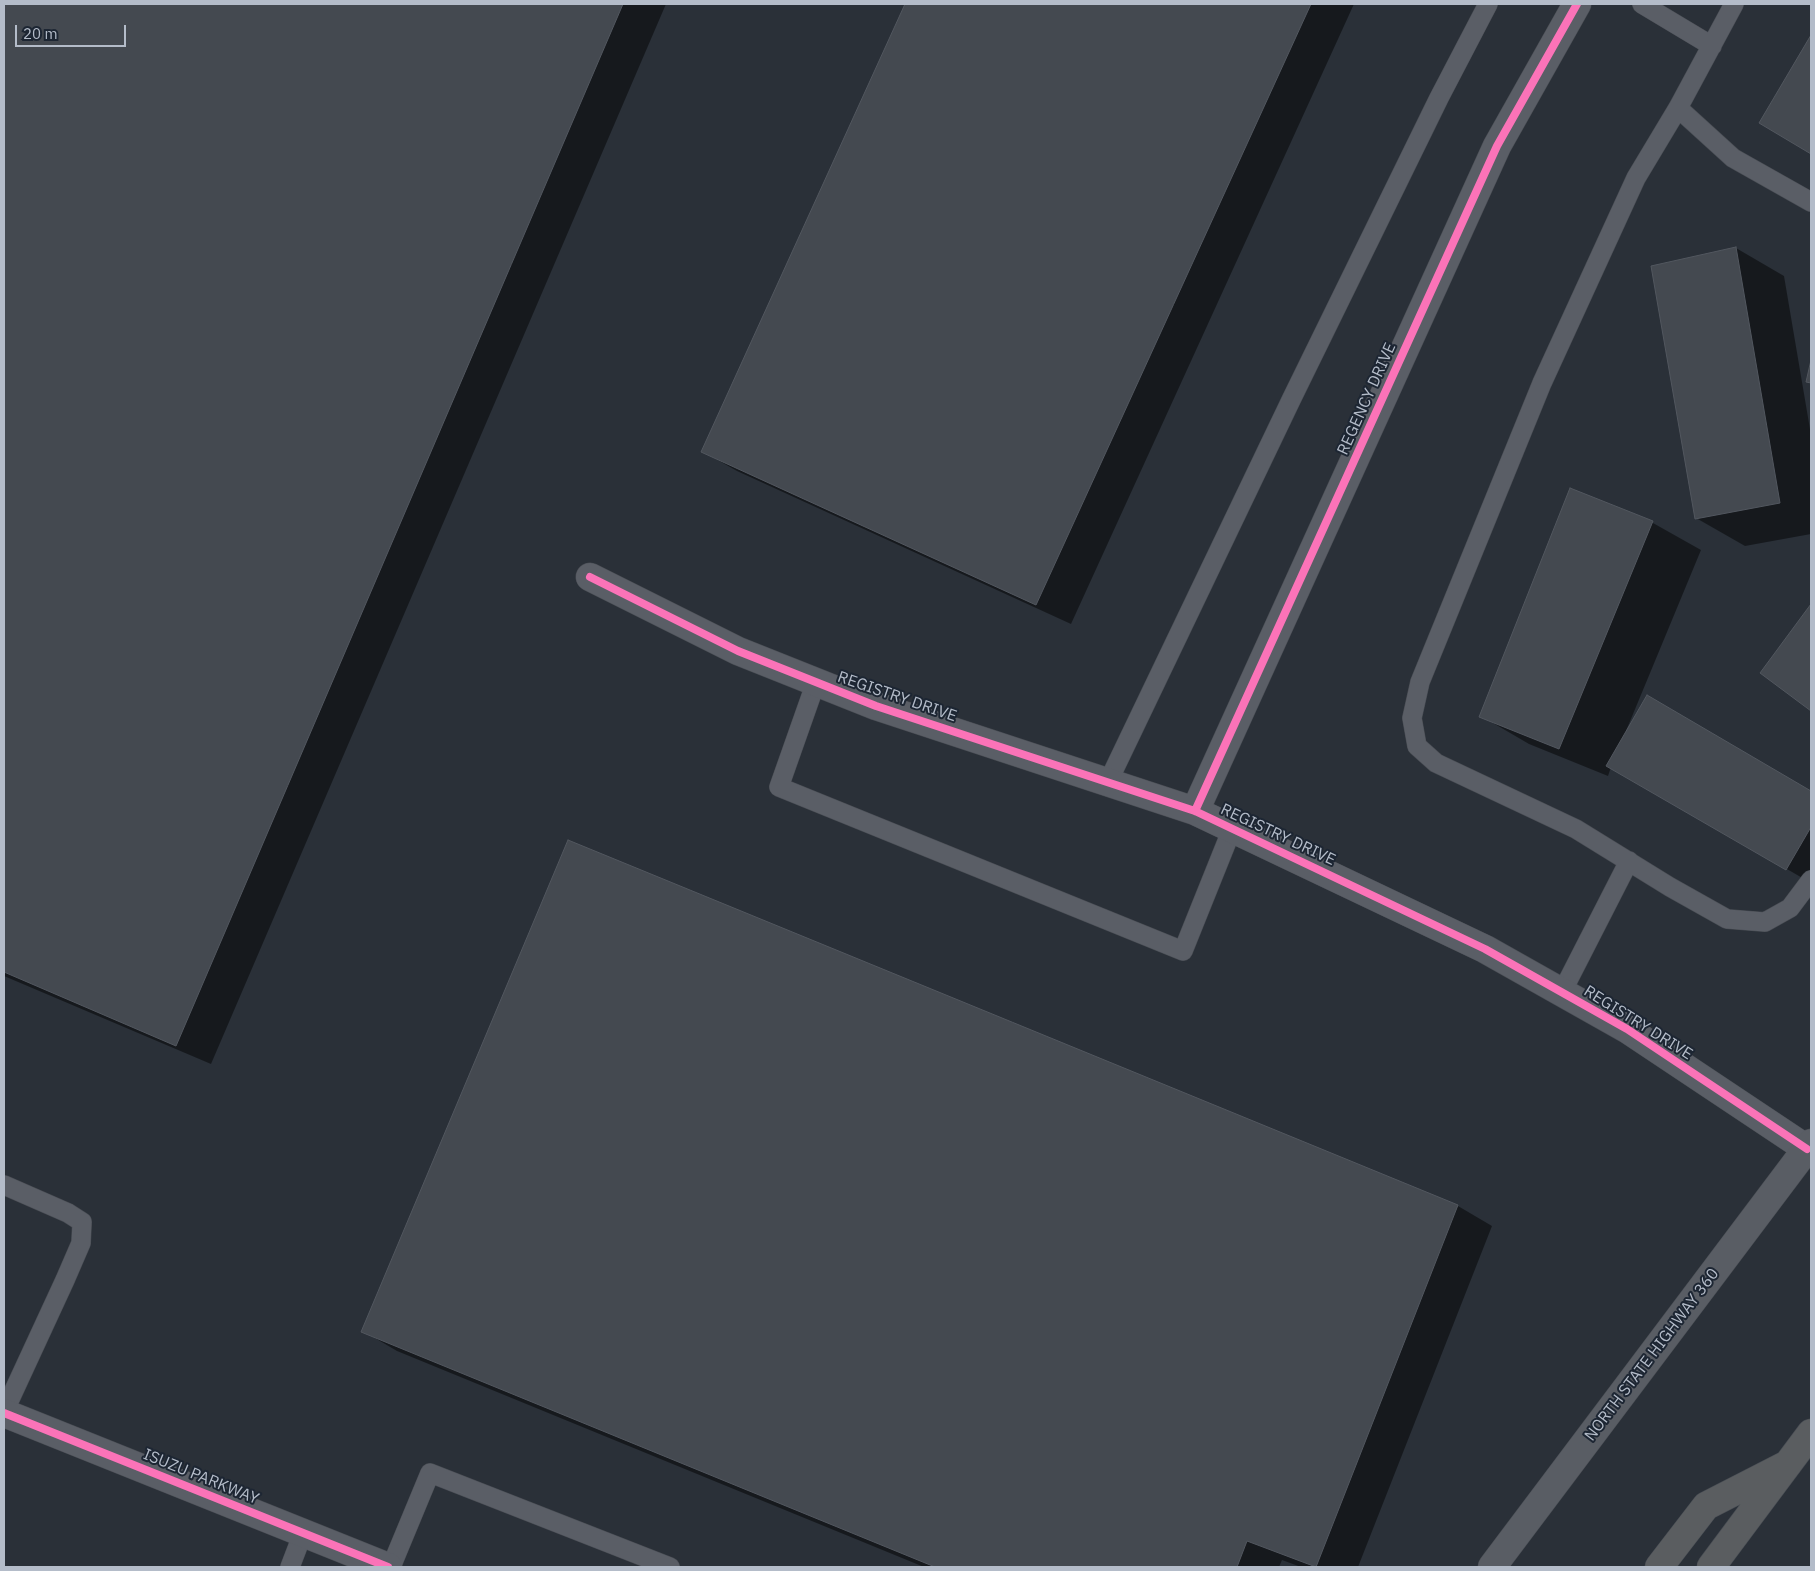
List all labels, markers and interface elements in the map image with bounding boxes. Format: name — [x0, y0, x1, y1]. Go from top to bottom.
scale bar — [18, 15, 129, 47]
text: 20 m — [23, 24, 58, 43]
street label: REGENCY DRIVE — [1334, 340, 1400, 458]
street label: REGISTRY DRIVE — [835, 668, 959, 726]
street label: REGISTRY DRIVE — [1217, 800, 1339, 870]
street label: REGISTRY DRIVE — [1580, 982, 1696, 1064]
street label: NORTH STATE HIGHWAY 360 — [1581, 1265, 1723, 1445]
street label: ISUZU PARKWAY — [140, 1445, 262, 1509]

